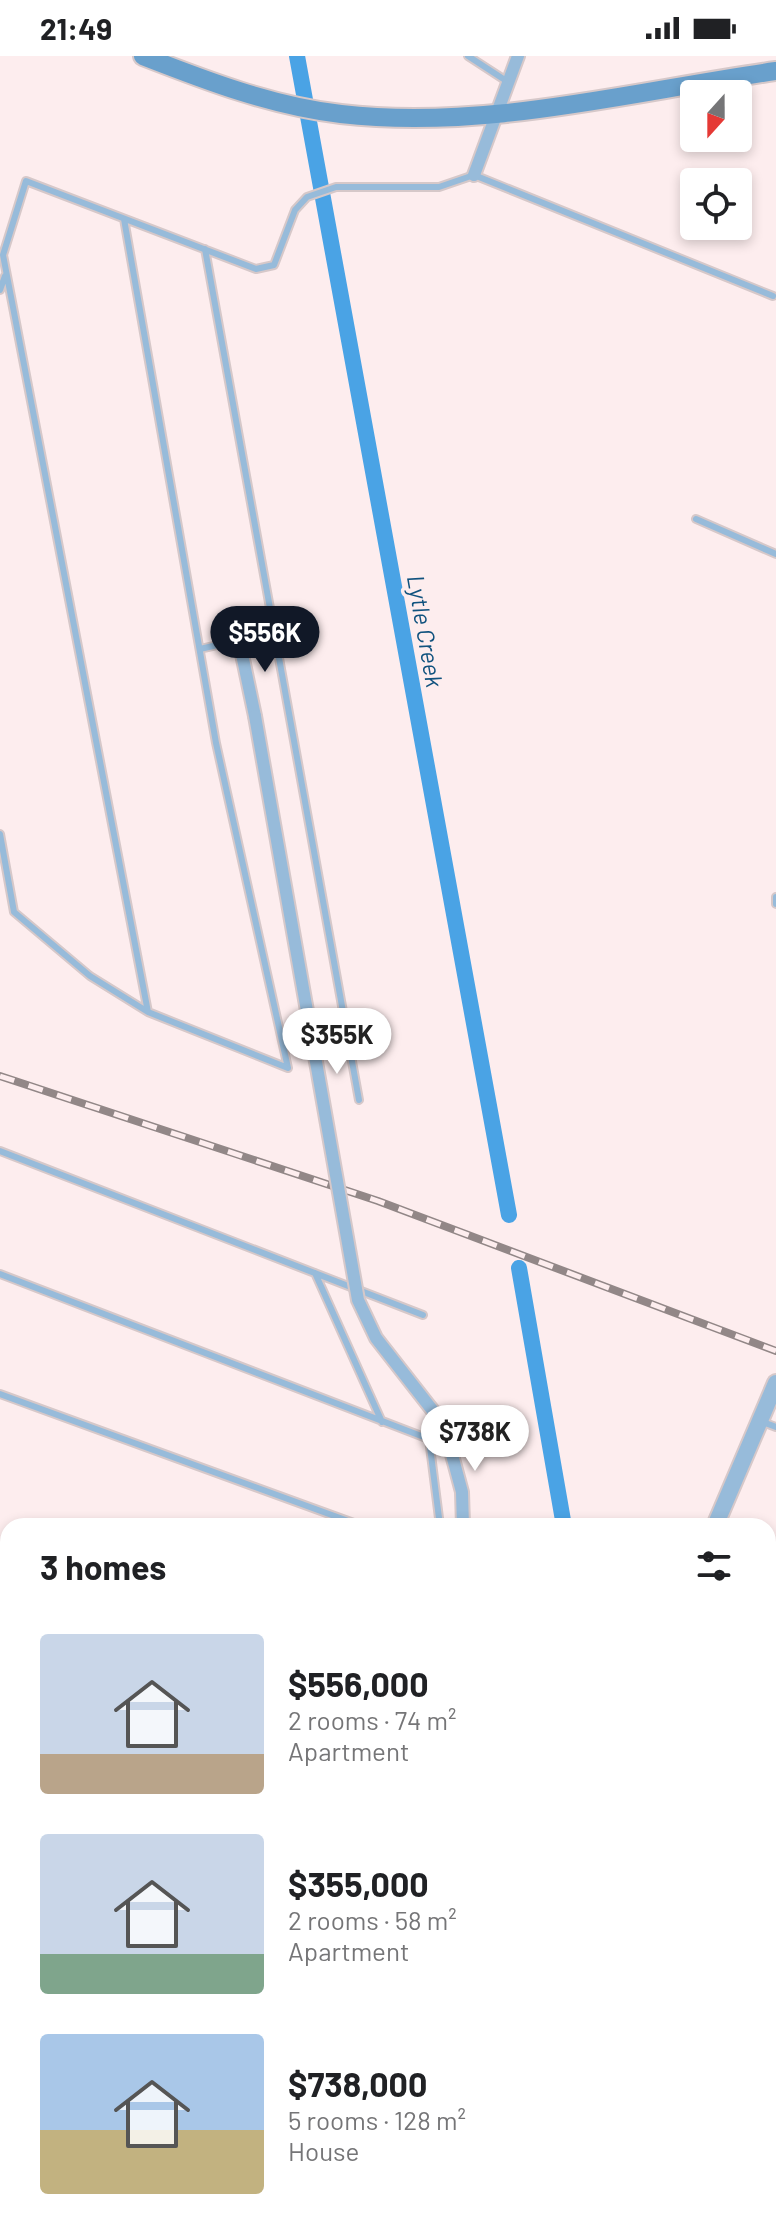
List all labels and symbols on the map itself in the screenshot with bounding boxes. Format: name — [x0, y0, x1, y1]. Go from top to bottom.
north arrow — [680, 80, 752, 152]
water label: Lytle Creek — [402, 573, 450, 690]
pin: $556K — [209, 606, 321, 674]
pin: $355K — [281, 1008, 393, 1076]
pin: $738K — [419, 1405, 531, 1473]

